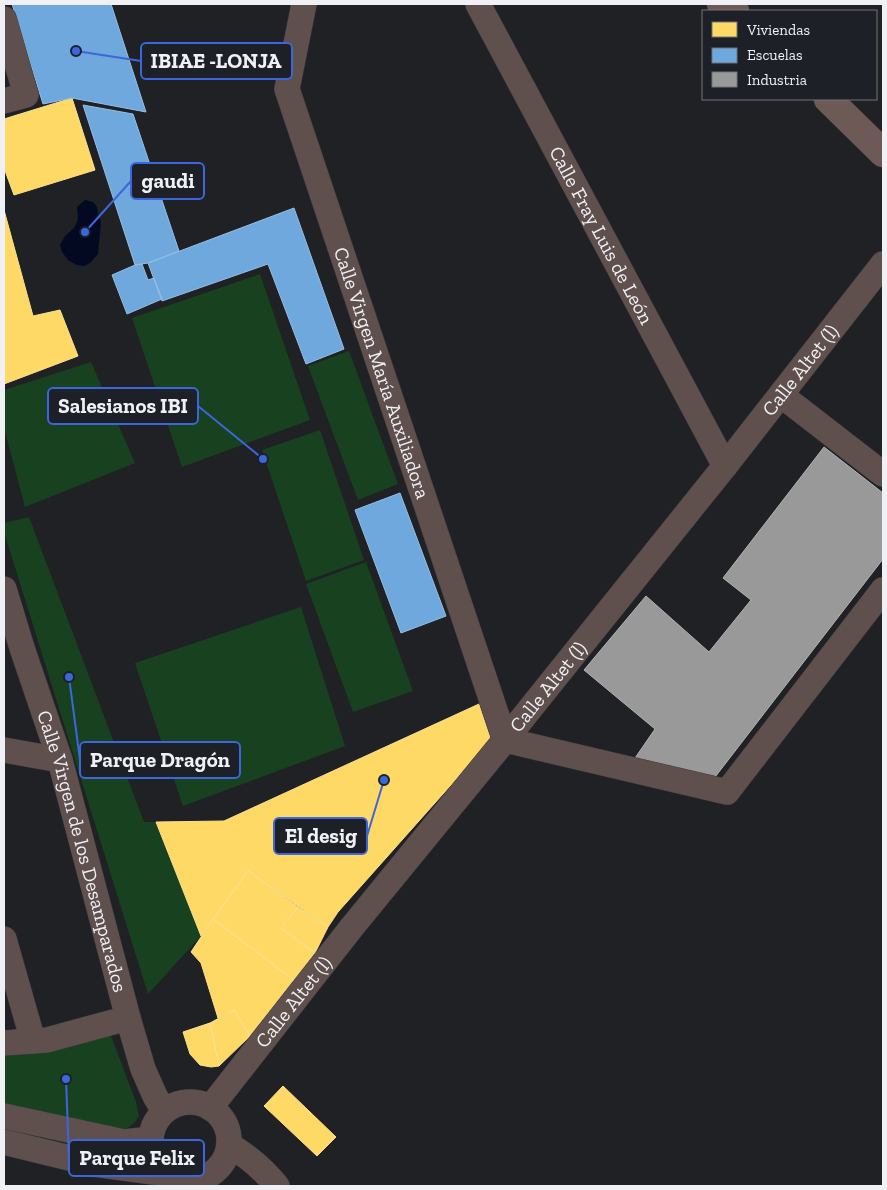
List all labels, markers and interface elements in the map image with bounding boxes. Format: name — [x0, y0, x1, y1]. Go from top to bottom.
legend — [702, 10, 877, 100]
text: Viviendas — [746, 21, 810, 39]
callout: IBIAE -LONJA — [141, 43, 292, 79]
text: Escuelas — [747, 46, 803, 64]
text: IBIAE -LONJA — [151, 48, 282, 73]
text: Industria — [747, 71, 807, 89]
street label: Calle Fray Luis de León — [544, 142, 659, 329]
callout: gaudi — [131, 163, 204, 199]
text: gaudi — [141, 168, 195, 193]
street label: Calle Virgen María Auxiliadora — [329, 244, 435, 502]
street label: Calle Altet (l) — [757, 319, 843, 421]
callout: Salesianos IBI — [48, 388, 198, 424]
text: Salesianos IBI — [58, 393, 188, 418]
street label: Calle Altet (l) — [504, 636, 591, 737]
street label: Calle Virgen de los Desamparados — [32, 707, 133, 995]
callout: Parque Dragón — [80, 742, 240, 778]
text: Parque Dragón — [90, 747, 231, 772]
callout: El desig — [274, 818, 367, 854]
text: El desig — [285, 823, 357, 848]
street label: Calle Altet (l) — [250, 951, 337, 1052]
callout: Parque Felix — [69, 1140, 204, 1176]
text: Parque Felix — [79, 1145, 195, 1170]

